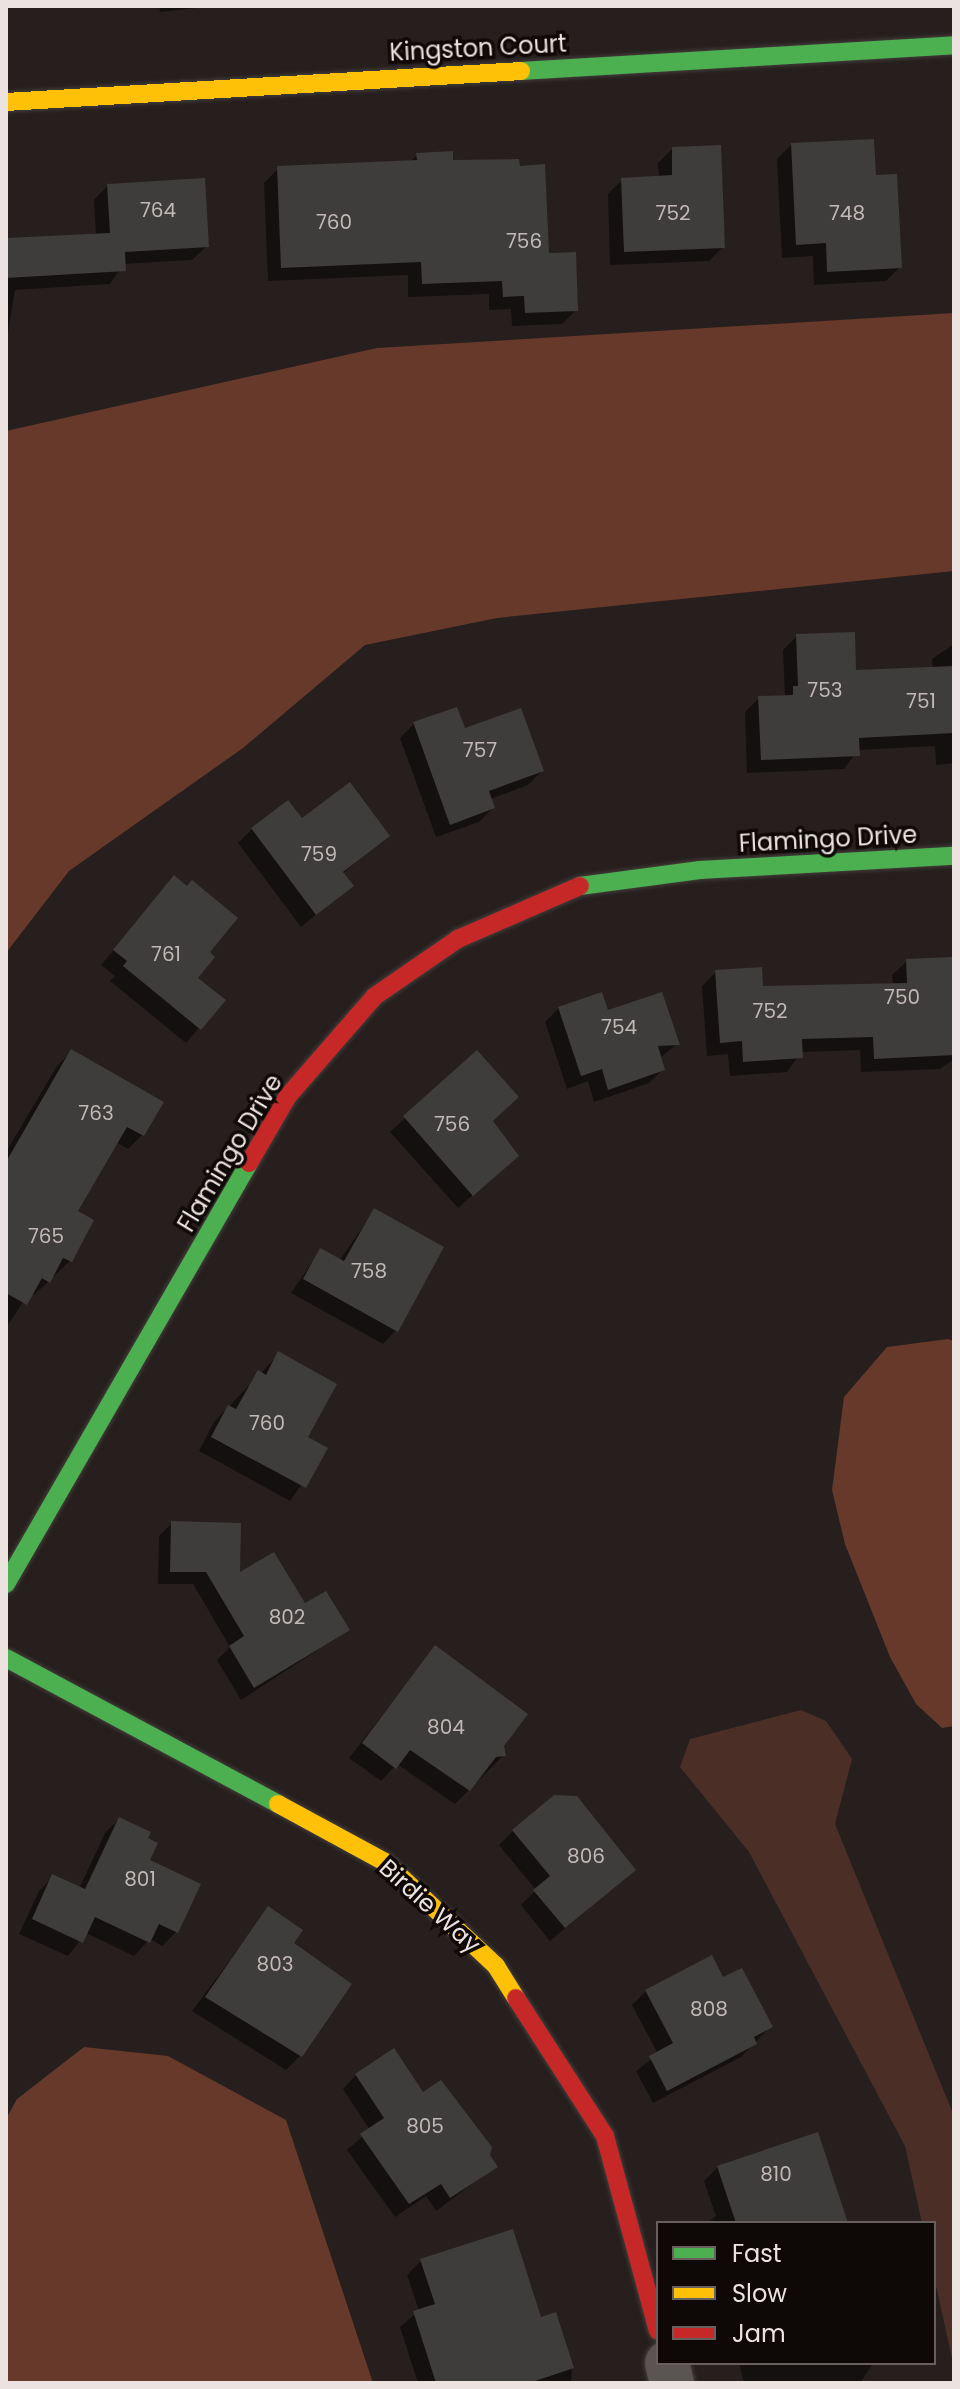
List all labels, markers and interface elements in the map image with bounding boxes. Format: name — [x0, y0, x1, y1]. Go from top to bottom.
street label: Kingston Court — [389, 29, 567, 67]
house number: 764 — [140, 198, 176, 222]
house number: 752 — [656, 201, 690, 225]
house number: 748 — [829, 201, 865, 225]
house number: 760 — [316, 210, 352, 234]
house number: 756 — [506, 229, 542, 253]
house number: 753 — [807, 678, 843, 702]
house number: 751 — [906, 689, 936, 713]
house number: 757 — [463, 738, 497, 762]
street label: Flamingo Drive — [738, 820, 918, 858]
house number: 759 — [301, 842, 337, 866]
house number: 761 — [151, 942, 181, 966]
house number: 750 — [884, 985, 920, 1009]
house number: 752 — [753, 999, 787, 1023]
house number: 754 — [601, 1015, 637, 1039]
street label: Flamingo Drive — [172, 1069, 288, 1237]
house number: 763 — [78, 1101, 114, 1125]
house number: 756 — [434, 1112, 470, 1136]
house number: 765 — [28, 1224, 64, 1248]
house number: 758 — [351, 1259, 387, 1283]
house number: 760 — [249, 1411, 285, 1435]
house number: 802 — [269, 1605, 305, 1629]
house number: 804 — [427, 1715, 465, 1739]
house number: 806 — [567, 1844, 605, 1868]
street label: Birdie Way — [373, 1853, 487, 1959]
house number: 801 — [124, 1867, 156, 1891]
house number: 803 — [257, 1952, 293, 1976]
house number: 808 — [690, 1997, 728, 2021]
house number: 805 — [406, 2114, 444, 2138]
house number: 810 — [760, 2162, 792, 2186]
legend — [656, 2221, 936, 2365]
text: Fast — [732, 2237, 782, 2270]
text: Slow — [732, 2277, 787, 2310]
text: Jam — [732, 2317, 786, 2350]

